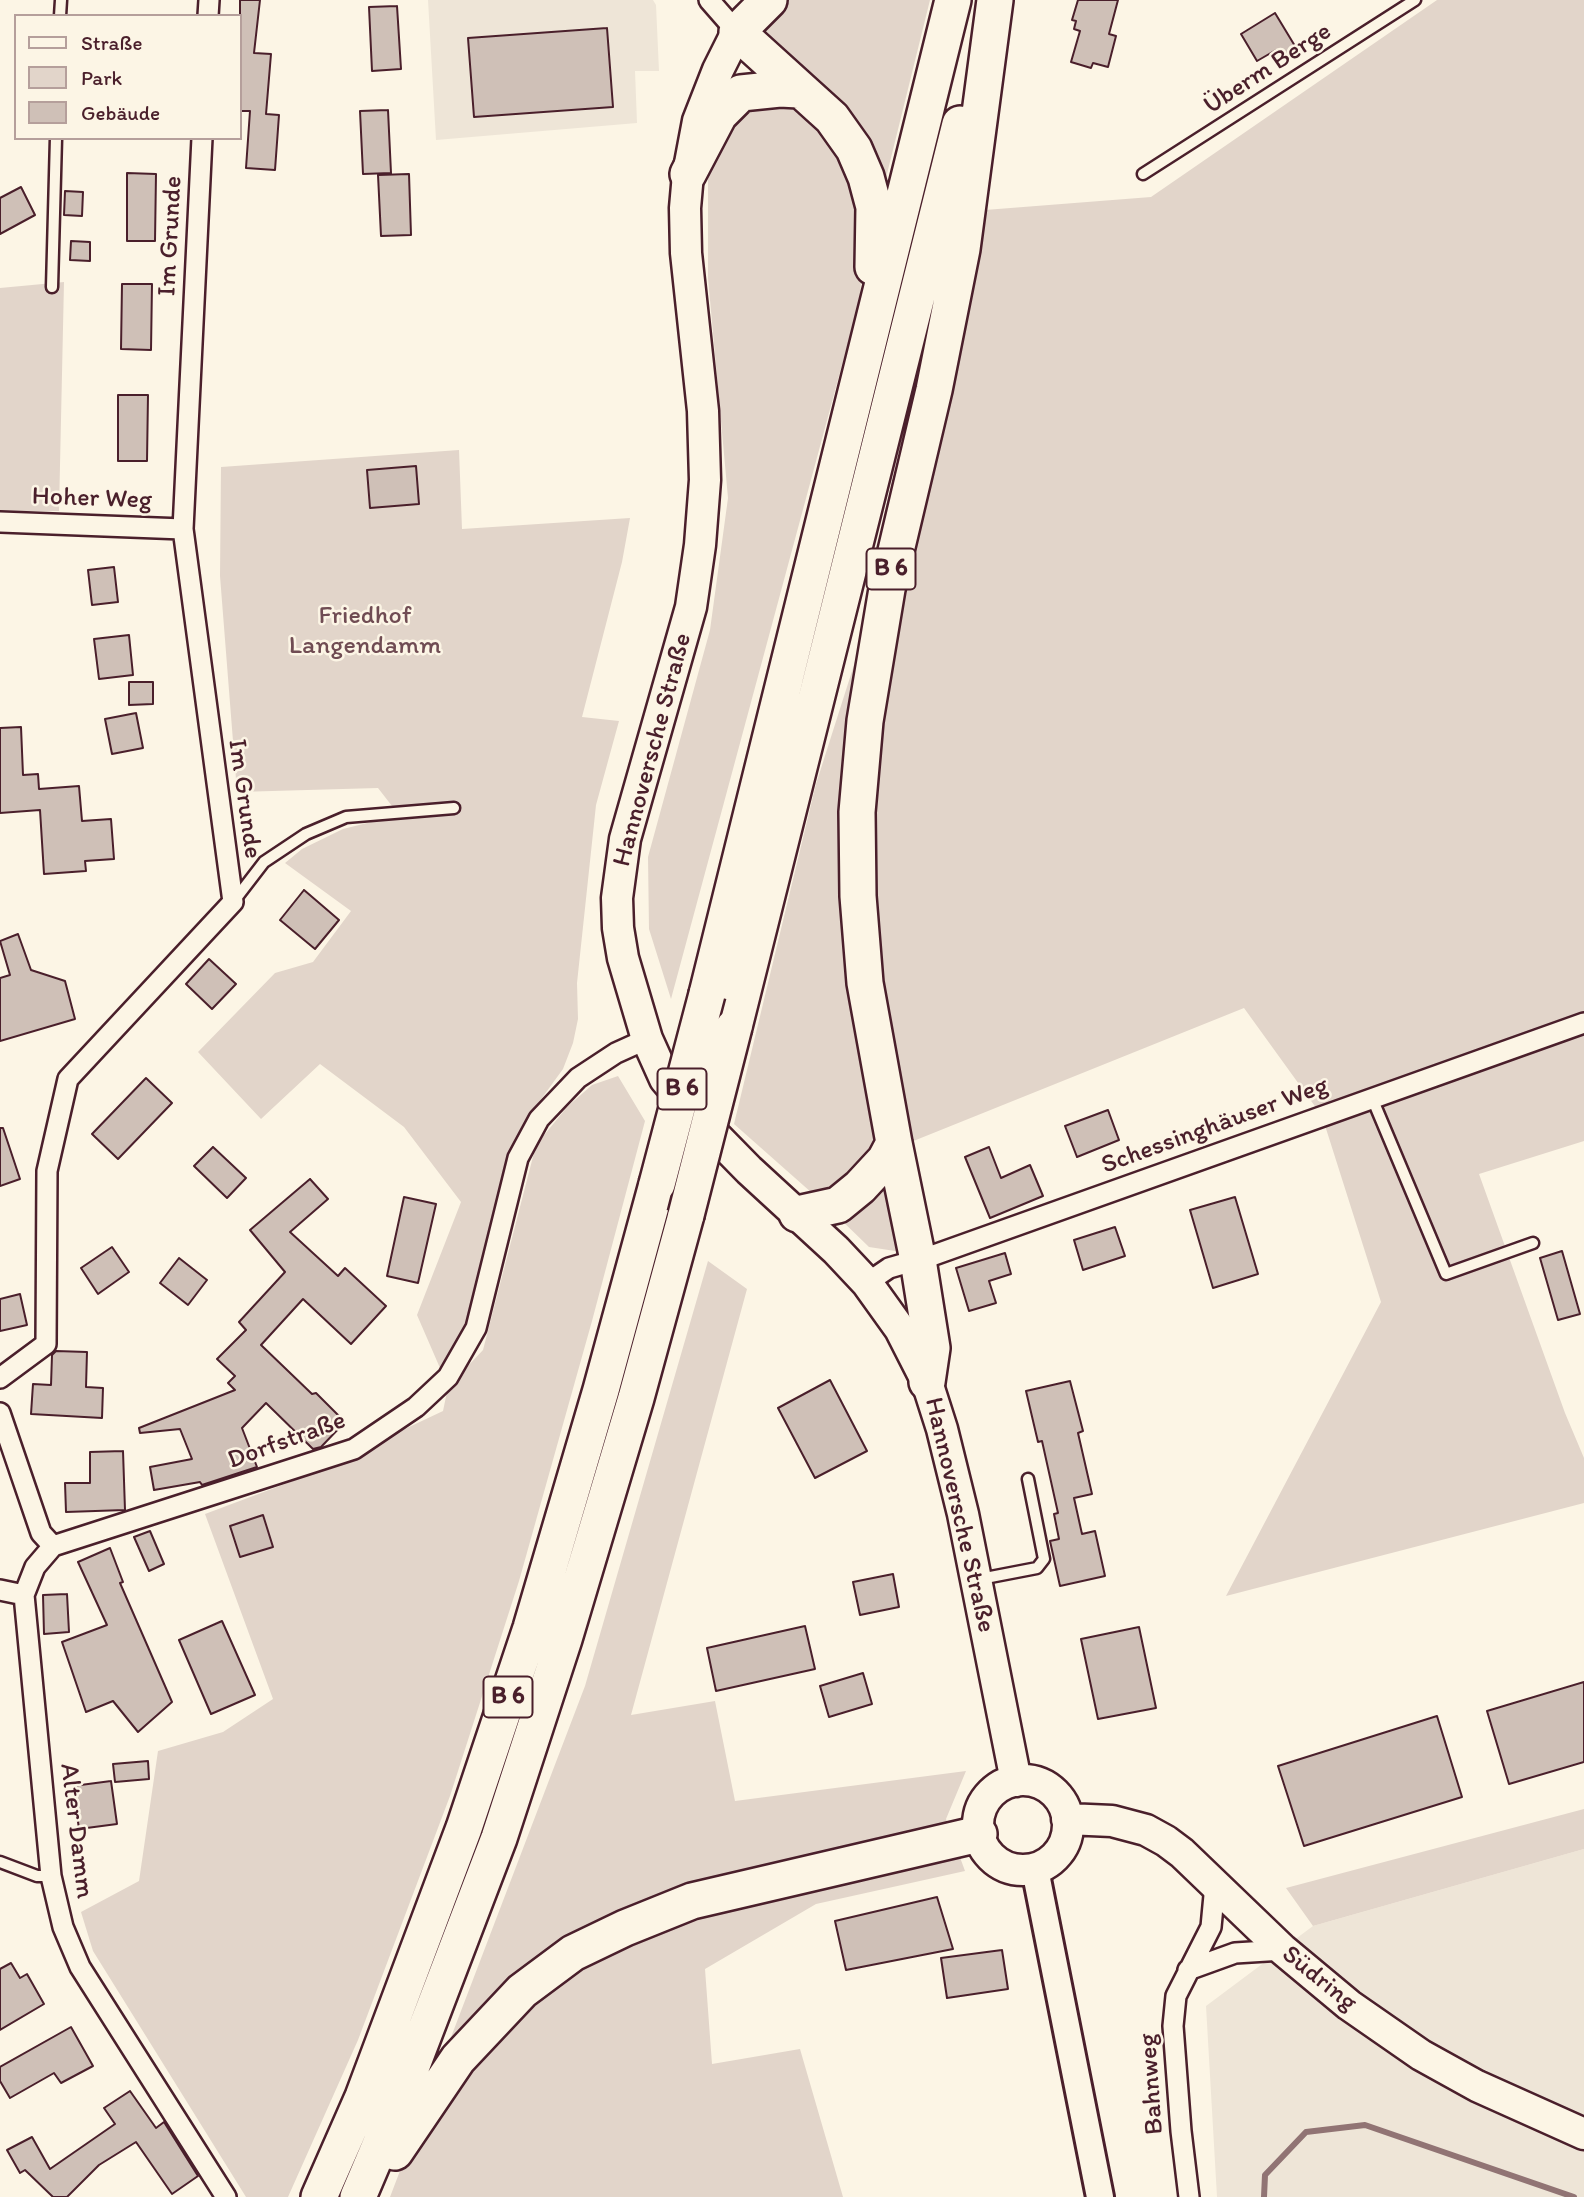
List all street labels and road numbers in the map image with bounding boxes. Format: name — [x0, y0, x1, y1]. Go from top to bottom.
street label: Überm Berge — [1198, 16, 1338, 122]
street label: Im Grunde — [152, 175, 190, 297]
street label: Hoher Weg — [31, 481, 153, 517]
road number: B 6 — [866, 548, 916, 590]
street label: Hannoversche Straße — [607, 630, 699, 870]
street label: Im Grunde — [220, 737, 268, 861]
road number: B 6 — [658, 1069, 706, 1110]
street label: Schessinghäuser Weg — [1097, 1070, 1333, 1182]
street label: Hannoversche Straße — [917, 1394, 1001, 1636]
street label: Dorfstraße — [224, 1405, 350, 1477]
road number: B 6 — [484, 1676, 532, 1717]
street label: Alter Damm — [52, 1762, 100, 1900]
street label: Südring — [1275, 1939, 1363, 2019]
street label: Bahnweg — [1133, 2032, 1171, 2136]

